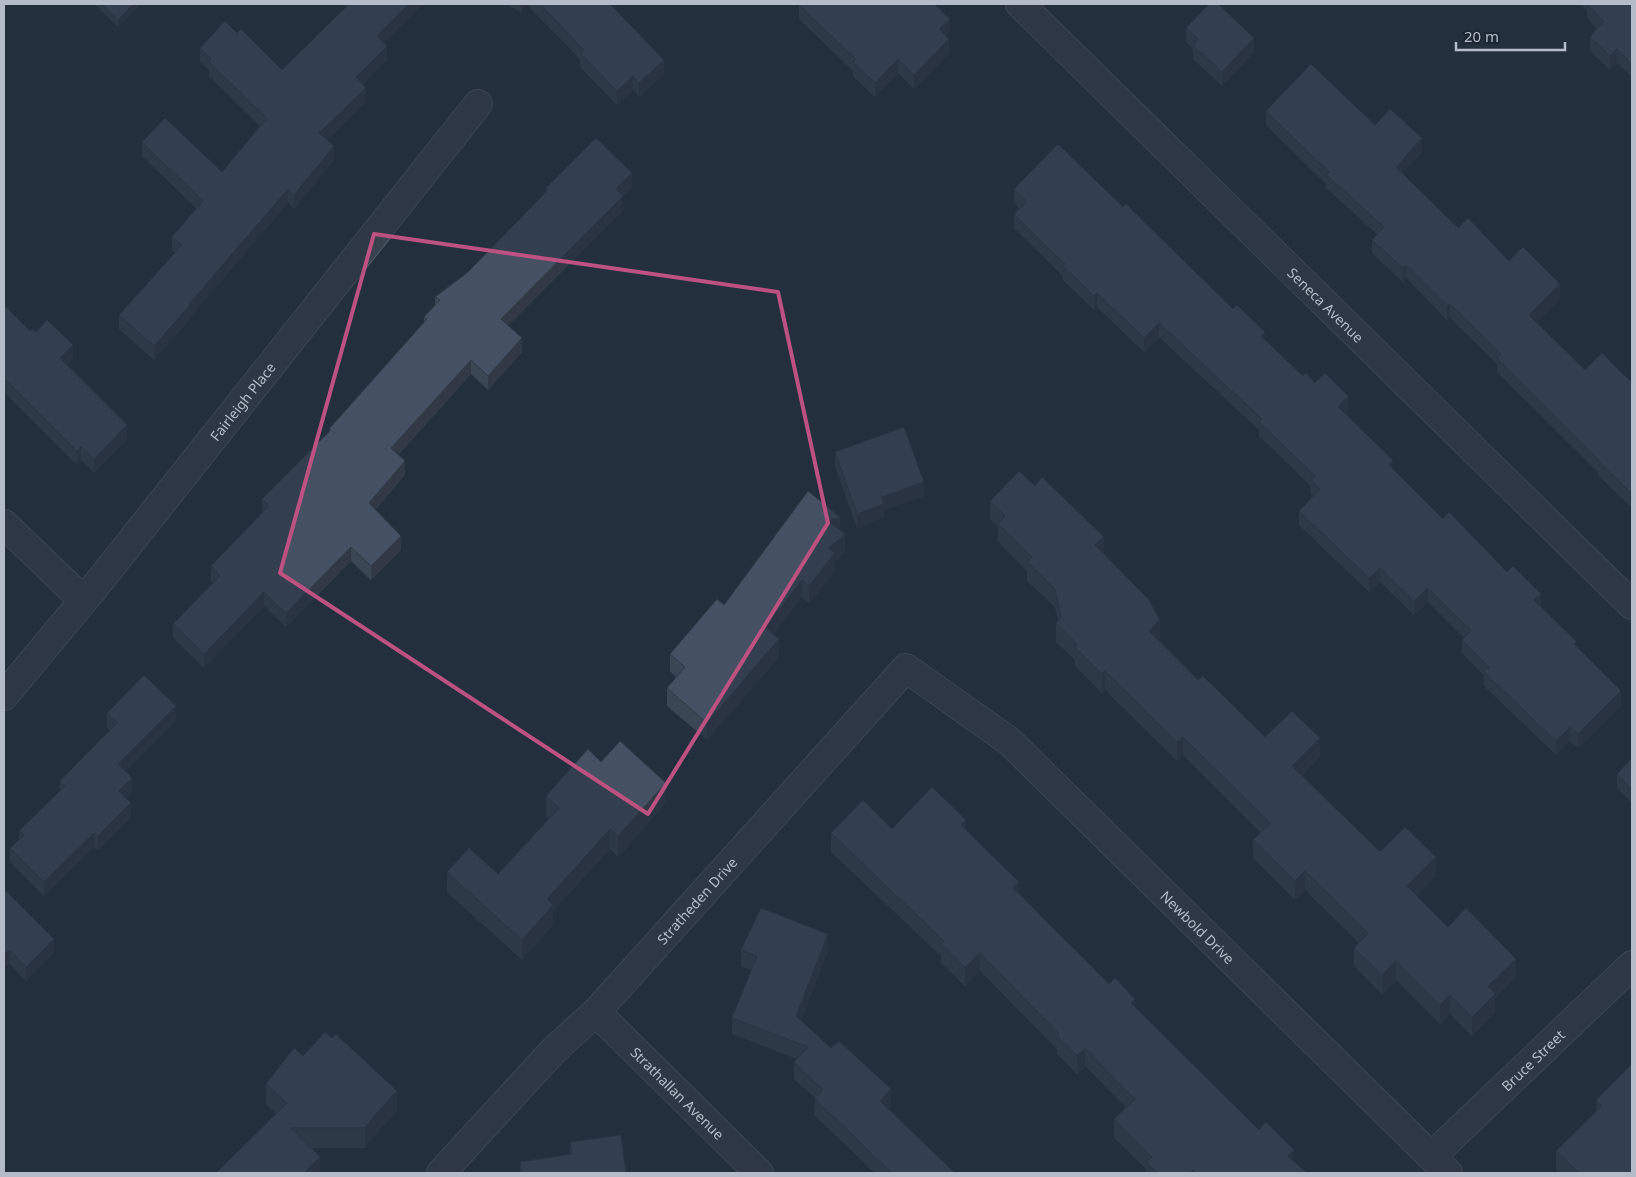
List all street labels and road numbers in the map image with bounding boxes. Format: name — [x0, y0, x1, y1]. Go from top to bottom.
street label: Seneca Avenue — [1284, 263, 1368, 346]
street label: Fairleigh Place — [205, 358, 279, 444]
street label: Stratheden Drive — [652, 853, 741, 948]
street label: Newbold Drive — [1157, 886, 1239, 968]
street label: Bruce Street — [1497, 1025, 1568, 1095]
street label: Strathallan Avenue — [627, 1042, 729, 1143]

